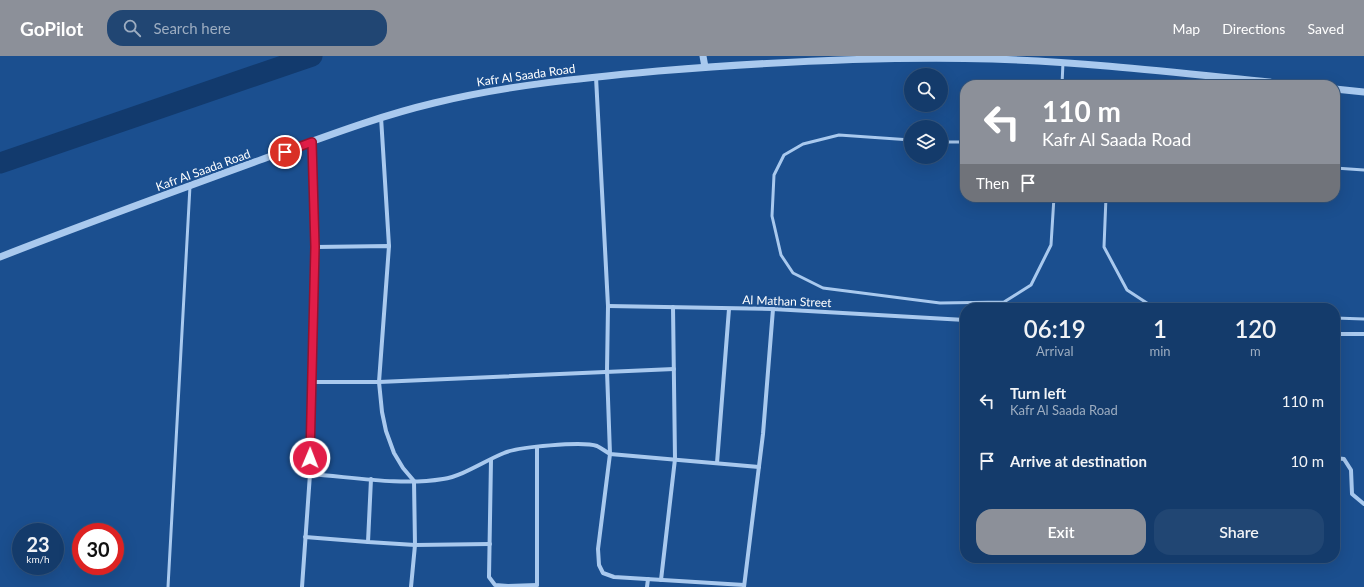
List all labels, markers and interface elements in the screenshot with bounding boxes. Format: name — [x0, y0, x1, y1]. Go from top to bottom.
search box — [107, 10, 387, 46]
text: GoPilot — [20, 17, 83, 40]
icon: search — [121, 17, 143, 39]
text: Search here — [153, 19, 231, 37]
text: Map — [1173, 20, 1200, 37]
text: Directions — [1222, 20, 1285, 37]
text: Saved — [1307, 20, 1344, 37]
street label: Kafr Al Saada Road — [476, 61, 576, 89]
map controls — [904, 68, 948, 164]
button: search — [904, 68, 948, 112]
text: 110 m — [1042, 94, 1121, 128]
icon: left — [976, 96, 1028, 148]
button: layers — [904, 120, 948, 164]
text: Kafr Al Saada Road — [1042, 128, 1191, 150]
pin — [268, 135, 302, 169]
icon: arrive — [274, 141, 296, 163]
street label: Kafr Al Saada Road — [154, 146, 252, 194]
icon: arrive — [1017, 172, 1039, 194]
text: Then — [976, 174, 1009, 192]
street label: Al Mathan Street — [742, 292, 833, 310]
text: 06:19 — [1024, 314, 1086, 343]
text: 1 — [1153, 314, 1167, 343]
text: 120 — [1234, 314, 1276, 343]
text: Arrival — [1036, 343, 1073, 359]
text: min — [1149, 343, 1171, 359]
text: m — [1250, 343, 1261, 359]
text: Turn left — [1010, 384, 1066, 402]
icon: left — [976, 390, 998, 412]
text: 110 m — [1282, 392, 1324, 410]
text: Kafr Al Saada Road — [1010, 402, 1118, 418]
position arrow — [289, 437, 331, 479]
icon: arrive — [976, 450, 998, 472]
text: Arrive at destination — [1010, 452, 1147, 470]
text: 10 m — [1290, 452, 1324, 470]
button: Exit — [976, 509, 1146, 555]
button: Share — [1154, 509, 1324, 555]
speed limit sign: 30 — [72, 523, 124, 575]
text: 23 — [26, 532, 50, 556]
text: km/h — [26, 553, 50, 565]

